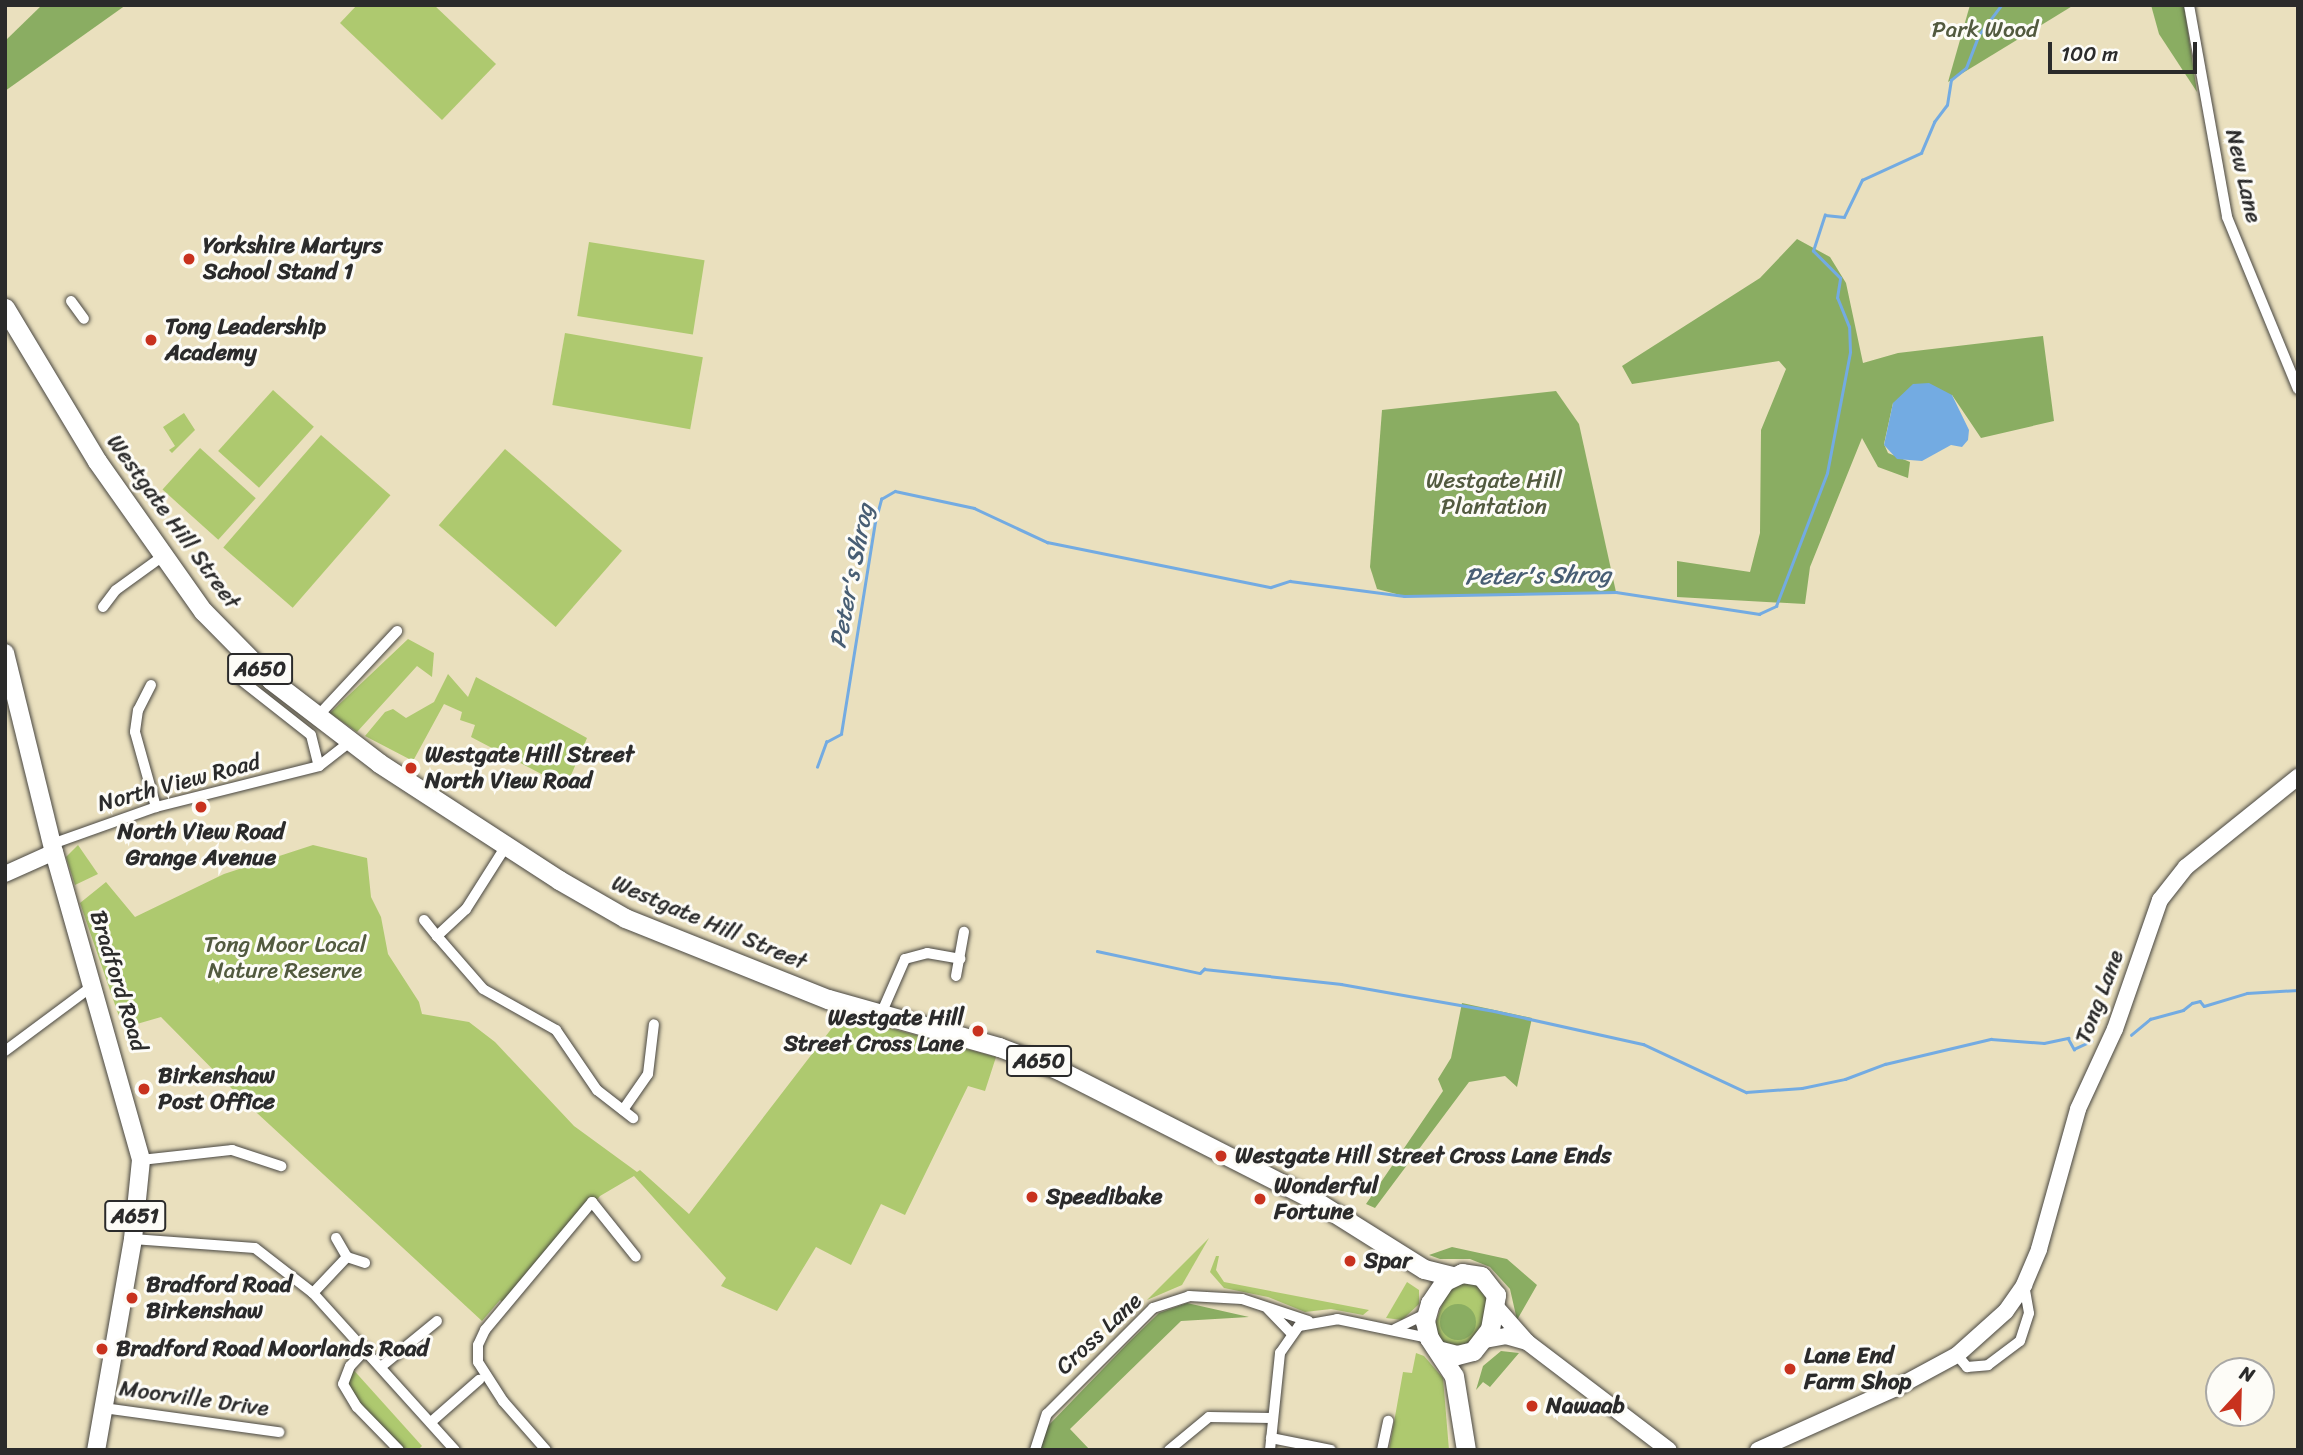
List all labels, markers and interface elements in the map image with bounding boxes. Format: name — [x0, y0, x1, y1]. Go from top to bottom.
park label: Park Wood — [1932, 16, 2038, 44]
scale bar — [2051, 28, 2200, 72]
text: 100 m — [2061, 35, 2118, 73]
street label: New Lane — [2219, 126, 2267, 226]
place label: Yorkshire Martyrs School Stand 1 — [203, 232, 382, 286]
marker: Yorkshire Martyrs School Stand 1 — [181, 251, 197, 267]
place label: Tong Leadership Academy — [165, 313, 324, 367]
marker: Tong Leadership Academy — [143, 332, 159, 348]
street label: Westgate Hill Street — [100, 429, 246, 615]
park label: Westgate Hill Plantation — [1426, 467, 1562, 521]
water label: Peter's Shrog — [824, 501, 880, 651]
water label: Peter's Shrog — [1465, 560, 1611, 592]
road number: A650 — [227, 652, 293, 686]
place label: Westgate Hill Street North View Road — [425, 741, 634, 795]
street label: North View Road — [94, 748, 264, 818]
marker: Westgate Hill Street North View Road — [403, 760, 419, 776]
marker: North View Road Grange Avenue — [193, 799, 209, 815]
place label: North View Road Grange Avenue — [117, 818, 285, 872]
street label: Westgate Hill Street — [607, 869, 811, 977]
street label: Bradford Road — [83, 907, 153, 1055]
park label: Tong Moor Local Nature Reserve — [204, 931, 366, 985]
street label: Tong Lane — [2069, 946, 2131, 1048]
place label: Westgate Hill Street Cross Lane — [783, 1004, 964, 1058]
marker: Westgate Hill Street Cross Lane — [970, 1023, 986, 1039]
road number: A650 — [1006, 1044, 1072, 1078]
place label: Birkenshaw Post Office — [158, 1062, 275, 1116]
marker: Birkenshaw Post Office — [136, 1081, 152, 1097]
place label: Westgate Hill Street Cross Lane Ends — [1235, 1142, 1611, 1170]
marker: Westgate Hill Street Cross Lane Ends — [1213, 1148, 1229, 1164]
place label: Wonderful Fortune — [1274, 1172, 1378, 1226]
place label: Speedibake — [1046, 1183, 1163, 1211]
marker: Speedibake — [1024, 1189, 1040, 1205]
marker: Wonderful Fortune — [1252, 1191, 1268, 1207]
road number: A651 — [104, 1198, 166, 1234]
place label: Spar — [1364, 1247, 1412, 1275]
marker: Spar — [1342, 1253, 1358, 1269]
place label: Bradford Road Birkenshaw — [146, 1271, 292, 1325]
street label: Cross Lane — [1050, 1287, 1148, 1381]
marker: Bradford Road Birkenshaw — [124, 1290, 140, 1306]
place label: Bradford Road Moorlands Road — [116, 1335, 428, 1363]
marker: Bradford Road Moorlands Road — [94, 1341, 110, 1357]
place label: Lane End Farm Shop — [1804, 1342, 1911, 1396]
text: N — [2235, 1356, 2260, 1392]
north arrow — [2205, 1357, 2275, 1427]
marker: Lane End Farm Shop — [1782, 1361, 1798, 1377]
street label: Moorville Drive — [117, 1375, 271, 1423]
place label: Nawaab — [1546, 1392, 1625, 1420]
marker: Nawaab — [1524, 1398, 1540, 1414]

